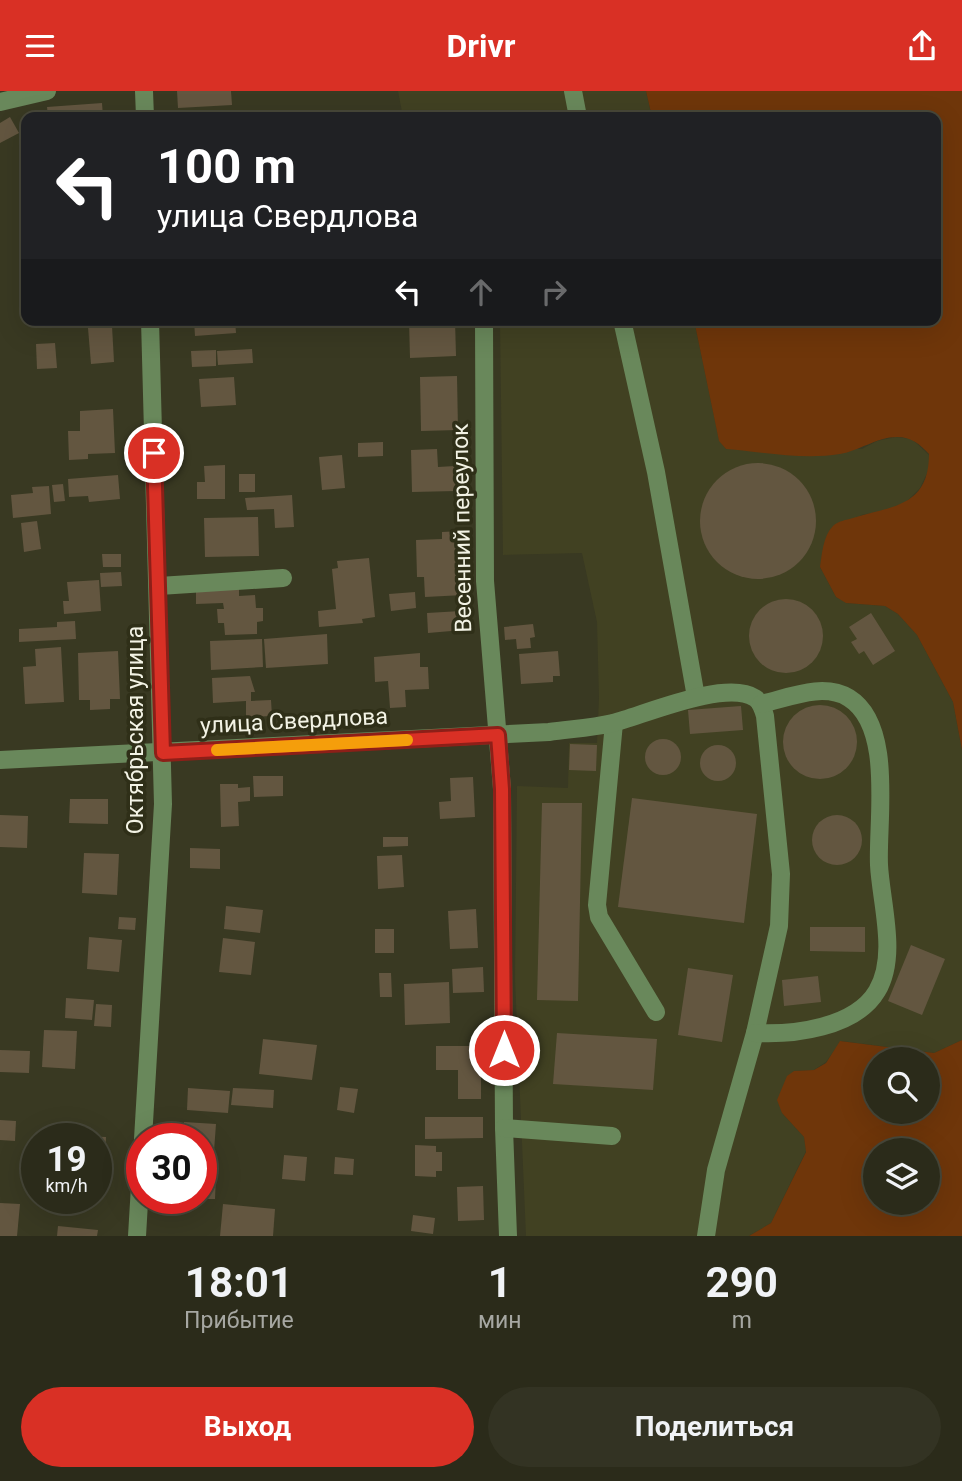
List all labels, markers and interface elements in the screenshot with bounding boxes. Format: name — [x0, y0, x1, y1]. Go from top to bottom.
icon: menu — [21, 27, 59, 65]
text: Drivr — [447, 27, 515, 65]
icon: share — [903, 27, 941, 65]
text: 100 m — [157, 138, 296, 195]
icon: left — [42, 140, 133, 231]
text: улица Свердлова — [157, 197, 418, 235]
icon: left — [389, 273, 427, 311]
icon: ahead — [462, 273, 500, 311]
icon: right — [535, 273, 573, 311]
pin — [124, 423, 184, 483]
street label: Весенний переулок — [447, 423, 477, 633]
icon: arrive — [135, 434, 173, 472]
street label: Октябрьская улица — [122, 626, 149, 834]
street label: улица Свердлова — [200, 703, 388, 739]
position arrow — [467, 1013, 541, 1087]
map controls — [863, 1047, 940, 1215]
button: search — [863, 1047, 940, 1124]
speed limit sign: 30 — [126, 1123, 217, 1214]
button: layers — [863, 1138, 940, 1215]
text: 19 — [46, 1139, 87, 1180]
text: km/h — [45, 1175, 88, 1196]
text: 18:01 — [185, 1258, 293, 1307]
text: 1 — [488, 1258, 512, 1307]
text: 290 — [706, 1258, 778, 1307]
text: Прибытие — [184, 1307, 294, 1334]
text: мин — [478, 1307, 522, 1334]
text: m — [732, 1307, 752, 1334]
button: Выход — [21, 1387, 474, 1467]
button: Поделиться — [488, 1387, 941, 1467]

